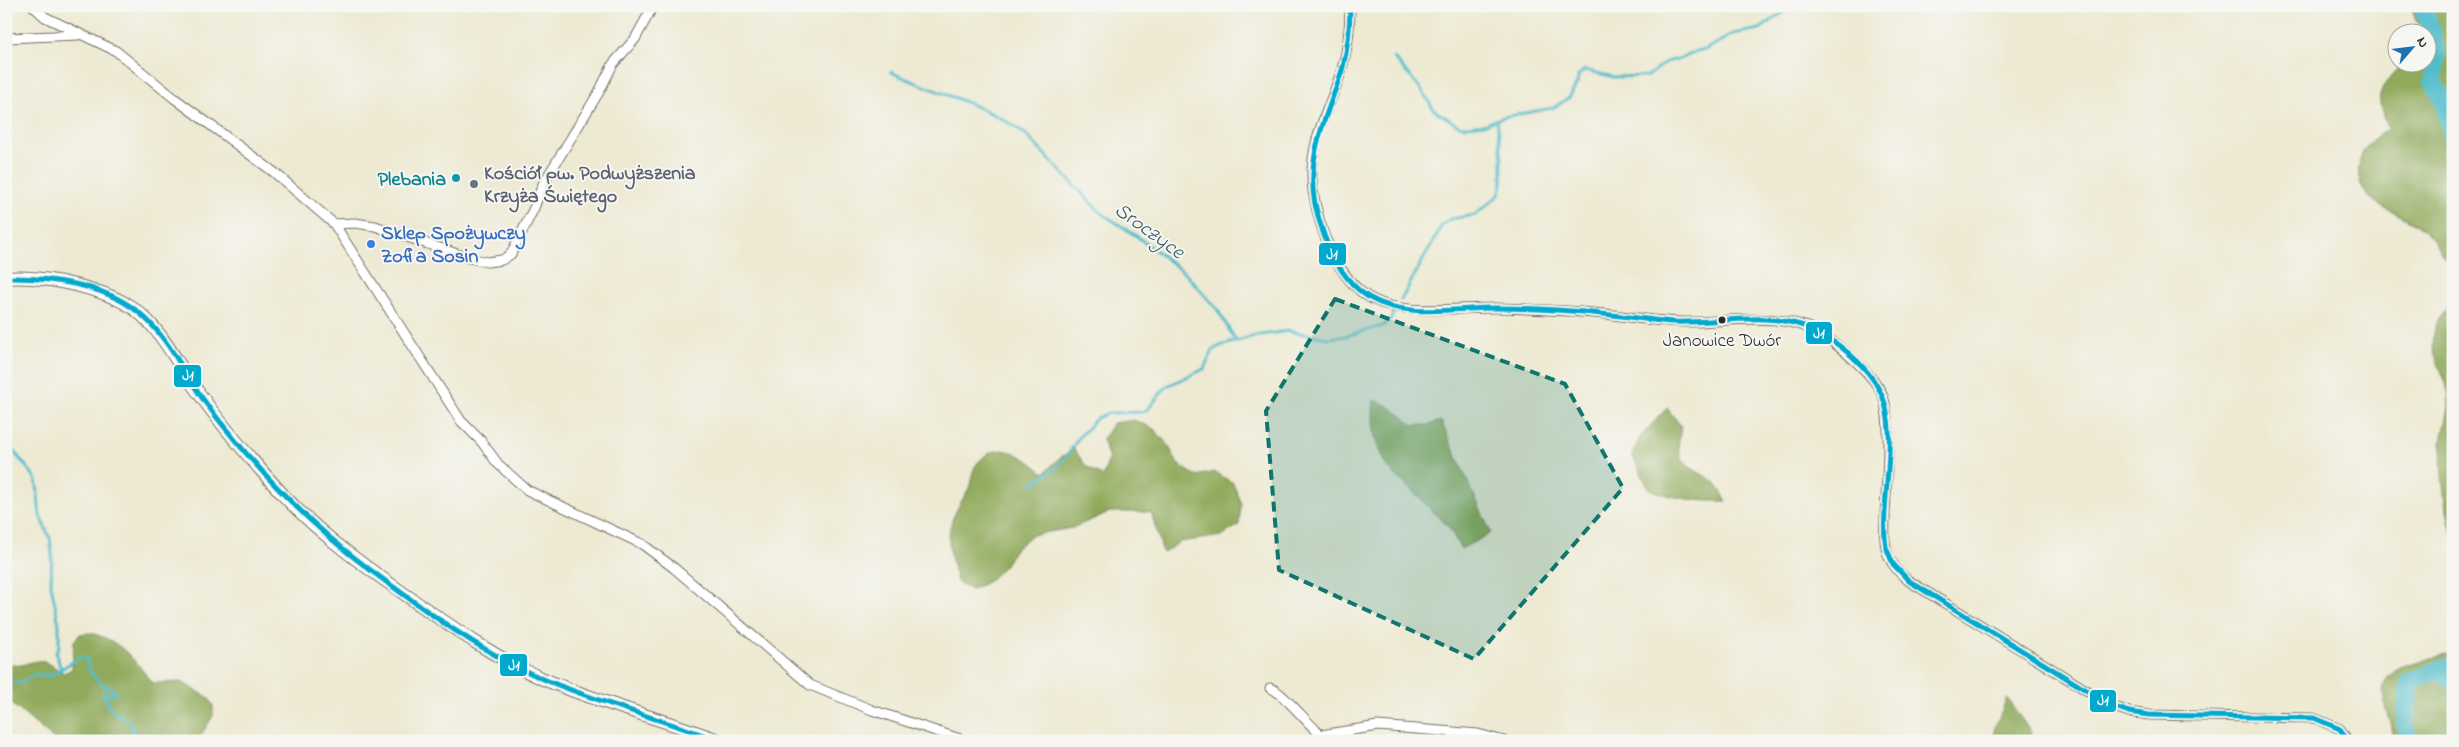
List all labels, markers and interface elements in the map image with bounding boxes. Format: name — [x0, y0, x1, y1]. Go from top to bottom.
north arrow — [2386, 22, 2436, 72]
text: N — [2411, 33, 2434, 52]
place label: Kościół pw. Podwyższenia Krzyża Świętego — [484, 160, 696, 213]
place label: Plebania — [378, 166, 446, 195]
marker: Plebania — [450, 172, 462, 184]
marker: Kościół pw. Podwyższenia Krzyża Świętego — [468, 178, 480, 190]
water label: Sroczyce — [1108, 196, 1191, 268]
place label: Sklep Spożywczy Zofia Sosin — [381, 220, 526, 272]
marker: Sklep Spożywczy Zofia Sosin — [365, 238, 377, 250]
line badge: J1 — [1318, 242, 1347, 266]
text: J1 — [1326, 245, 1338, 266]
marker: Janowice Dwór — [1717, 315, 1727, 325]
line badge: J1 — [1805, 321, 1833, 345]
text: J1 — [1813, 324, 1825, 345]
place label: Janowice Dwór — [1663, 328, 1781, 355]
line badge: J1 — [173, 364, 202, 388]
text: J1 — [182, 366, 194, 387]
line badge: J1 — [499, 653, 528, 677]
text: J1 — [508, 656, 520, 677]
line badge: J1 — [2089, 689, 2117, 713]
text: J1 — [2097, 691, 2109, 712]

